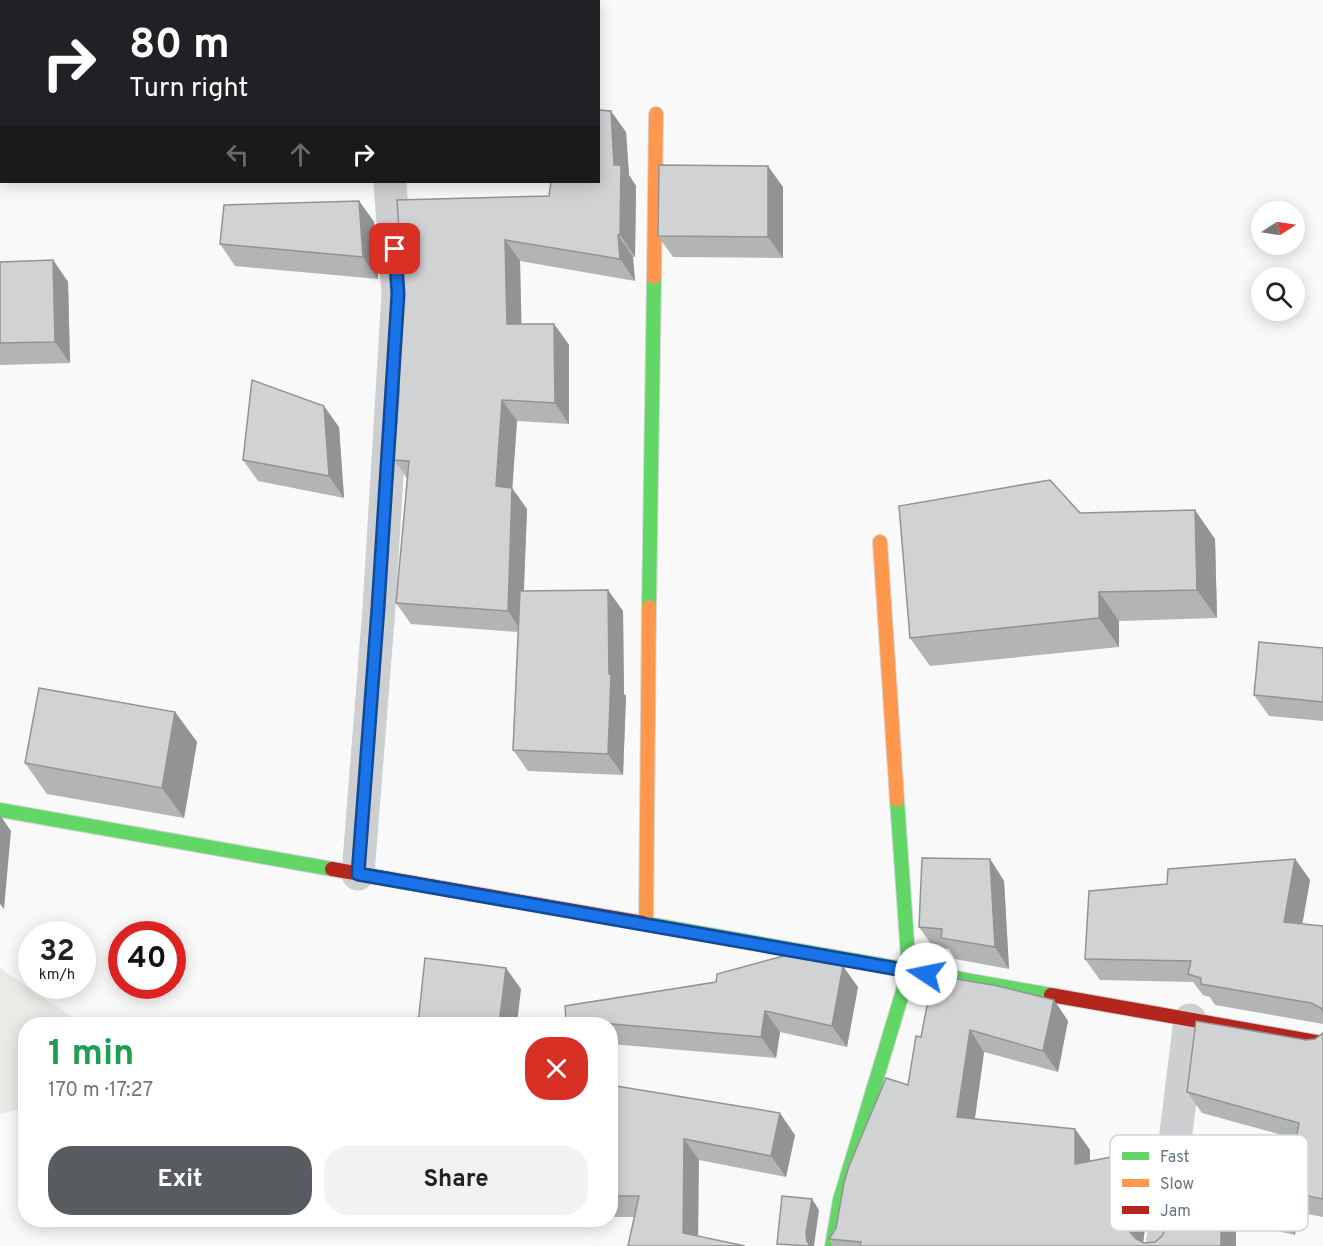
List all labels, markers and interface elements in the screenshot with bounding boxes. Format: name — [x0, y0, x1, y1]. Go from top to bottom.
text: 80 m — [129, 20, 230, 73]
icon: right — [30, 24, 108, 102]
text: Turn right — [129, 72, 248, 106]
icon: left — [221, 138, 254, 171]
icon: ahead — [284, 138, 317, 171]
icon: right — [347, 138, 380, 171]
north arrow — [1251, 201, 1305, 255]
map controls — [1251, 201, 1305, 321]
pin — [369, 223, 420, 274]
icon: arrive — [378, 232, 411, 265]
button: search — [1251, 267, 1305, 321]
speed limit sign: 40 — [108, 921, 186, 999]
text: 32 — [39, 934, 75, 971]
position arrow — [894, 942, 958, 1006]
text: km/h — [39, 966, 75, 985]
text: 1 min — [48, 1032, 134, 1078]
button: close — [525, 1037, 588, 1100]
text: 170 m · 17:27 — [48, 1078, 153, 1104]
legend — [1110, 1135, 1308, 1231]
button: Exit — [48, 1146, 312, 1215]
button: Share — [324, 1146, 588, 1215]
text: Fast — [1160, 1148, 1190, 1168]
text: Slow — [1160, 1175, 1194, 1195]
text: Jam — [1160, 1202, 1191, 1222]

